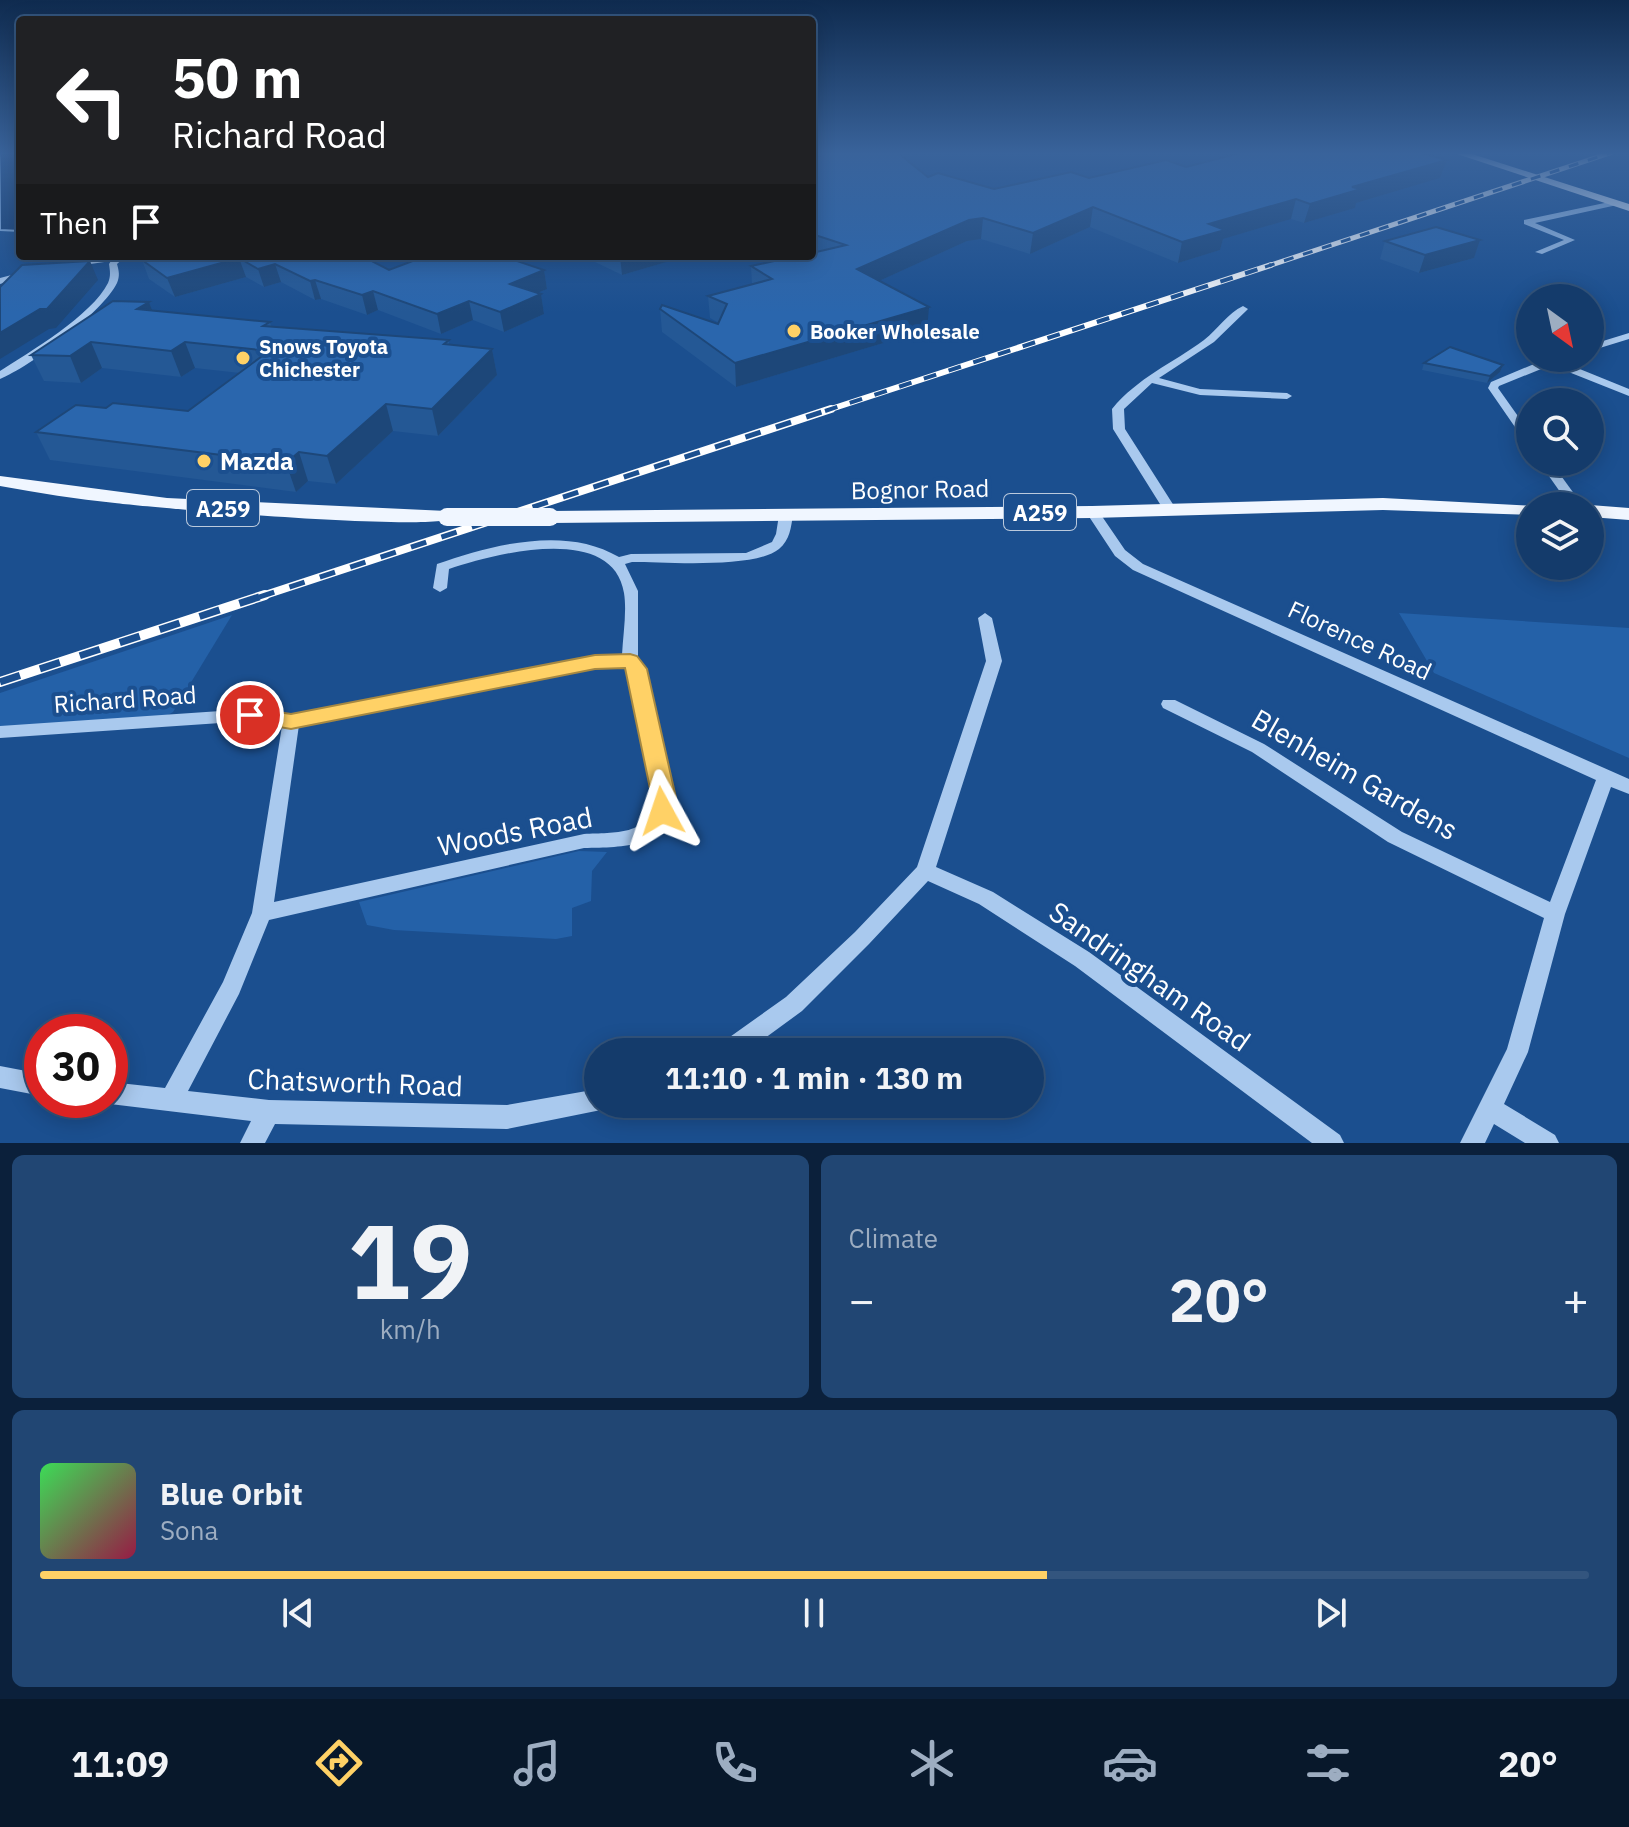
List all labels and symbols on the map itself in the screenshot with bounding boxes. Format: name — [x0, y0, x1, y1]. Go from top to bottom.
north arrow — [1516, 284, 1604, 372]
place label: Booker Wholesale — [810, 318, 980, 345]
marker: Booker Wholesale — [785, 322, 803, 340]
place label: Snows Toyota Chichester — [259, 333, 388, 383]
marker: Snows Toyota Chichester — [234, 349, 252, 367]
place label: Mazda — [220, 445, 294, 477]
marker: Mazda — [195, 452, 213, 470]
street label: Bognor Road — [850, 472, 990, 506]
road number: A259 — [187, 490, 259, 526]
road number: A259 — [1004, 494, 1076, 530]
street label: Florence Road — [1283, 593, 1437, 687]
street label: Richard Road — [52, 678, 198, 720]
pin — [216, 681, 284, 749]
street label: Blenheim Gardens — [1245, 700, 1465, 848]
position arrow — [620, 769, 704, 853]
street label: Woods Road — [435, 798, 595, 864]
street label: Sandringham Road — [1042, 893, 1258, 1059]
speed limit sign: 30 — [24, 1014, 128, 1118]
street label: Chatsworth Road — [247, 1060, 463, 1104]

